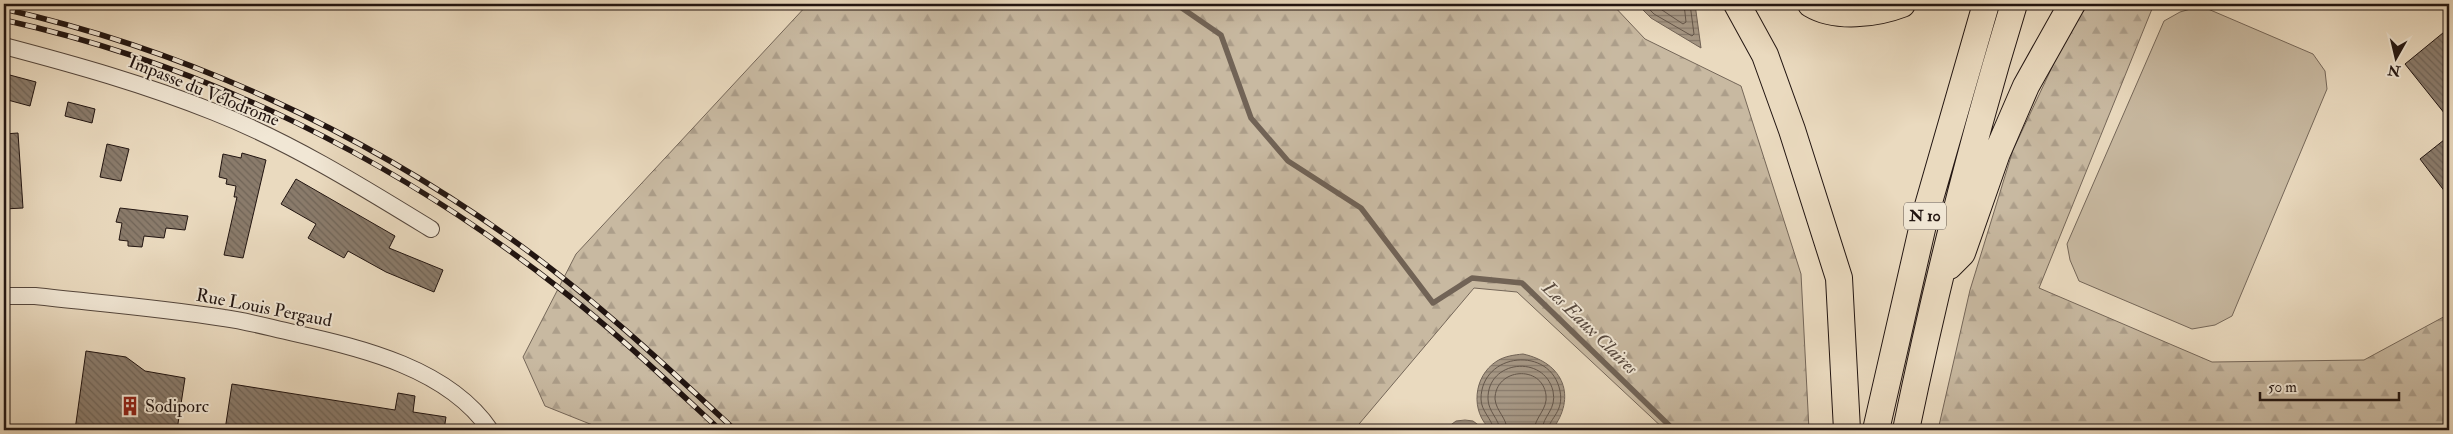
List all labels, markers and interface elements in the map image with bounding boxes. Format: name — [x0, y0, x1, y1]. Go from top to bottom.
north arrow — [2370, 32, 2420, 82]
street label: Impasse du Vélodrome — [125, 50, 283, 132]
text: N — [2386, 61, 2403, 80]
road number: N 10 — [1904, 202, 1946, 230]
water label: Les Eaux Claires — [1536, 276, 1643, 380]
street label: Rue Louis Pergaud — [194, 284, 334, 332]
scale bar — [2260, 369, 2399, 401]
text: 50 m — [2268, 378, 2297, 397]
building icon: Sodiporc — [119, 395, 141, 417]
place label: Sodiporc — [145, 395, 209, 418]

